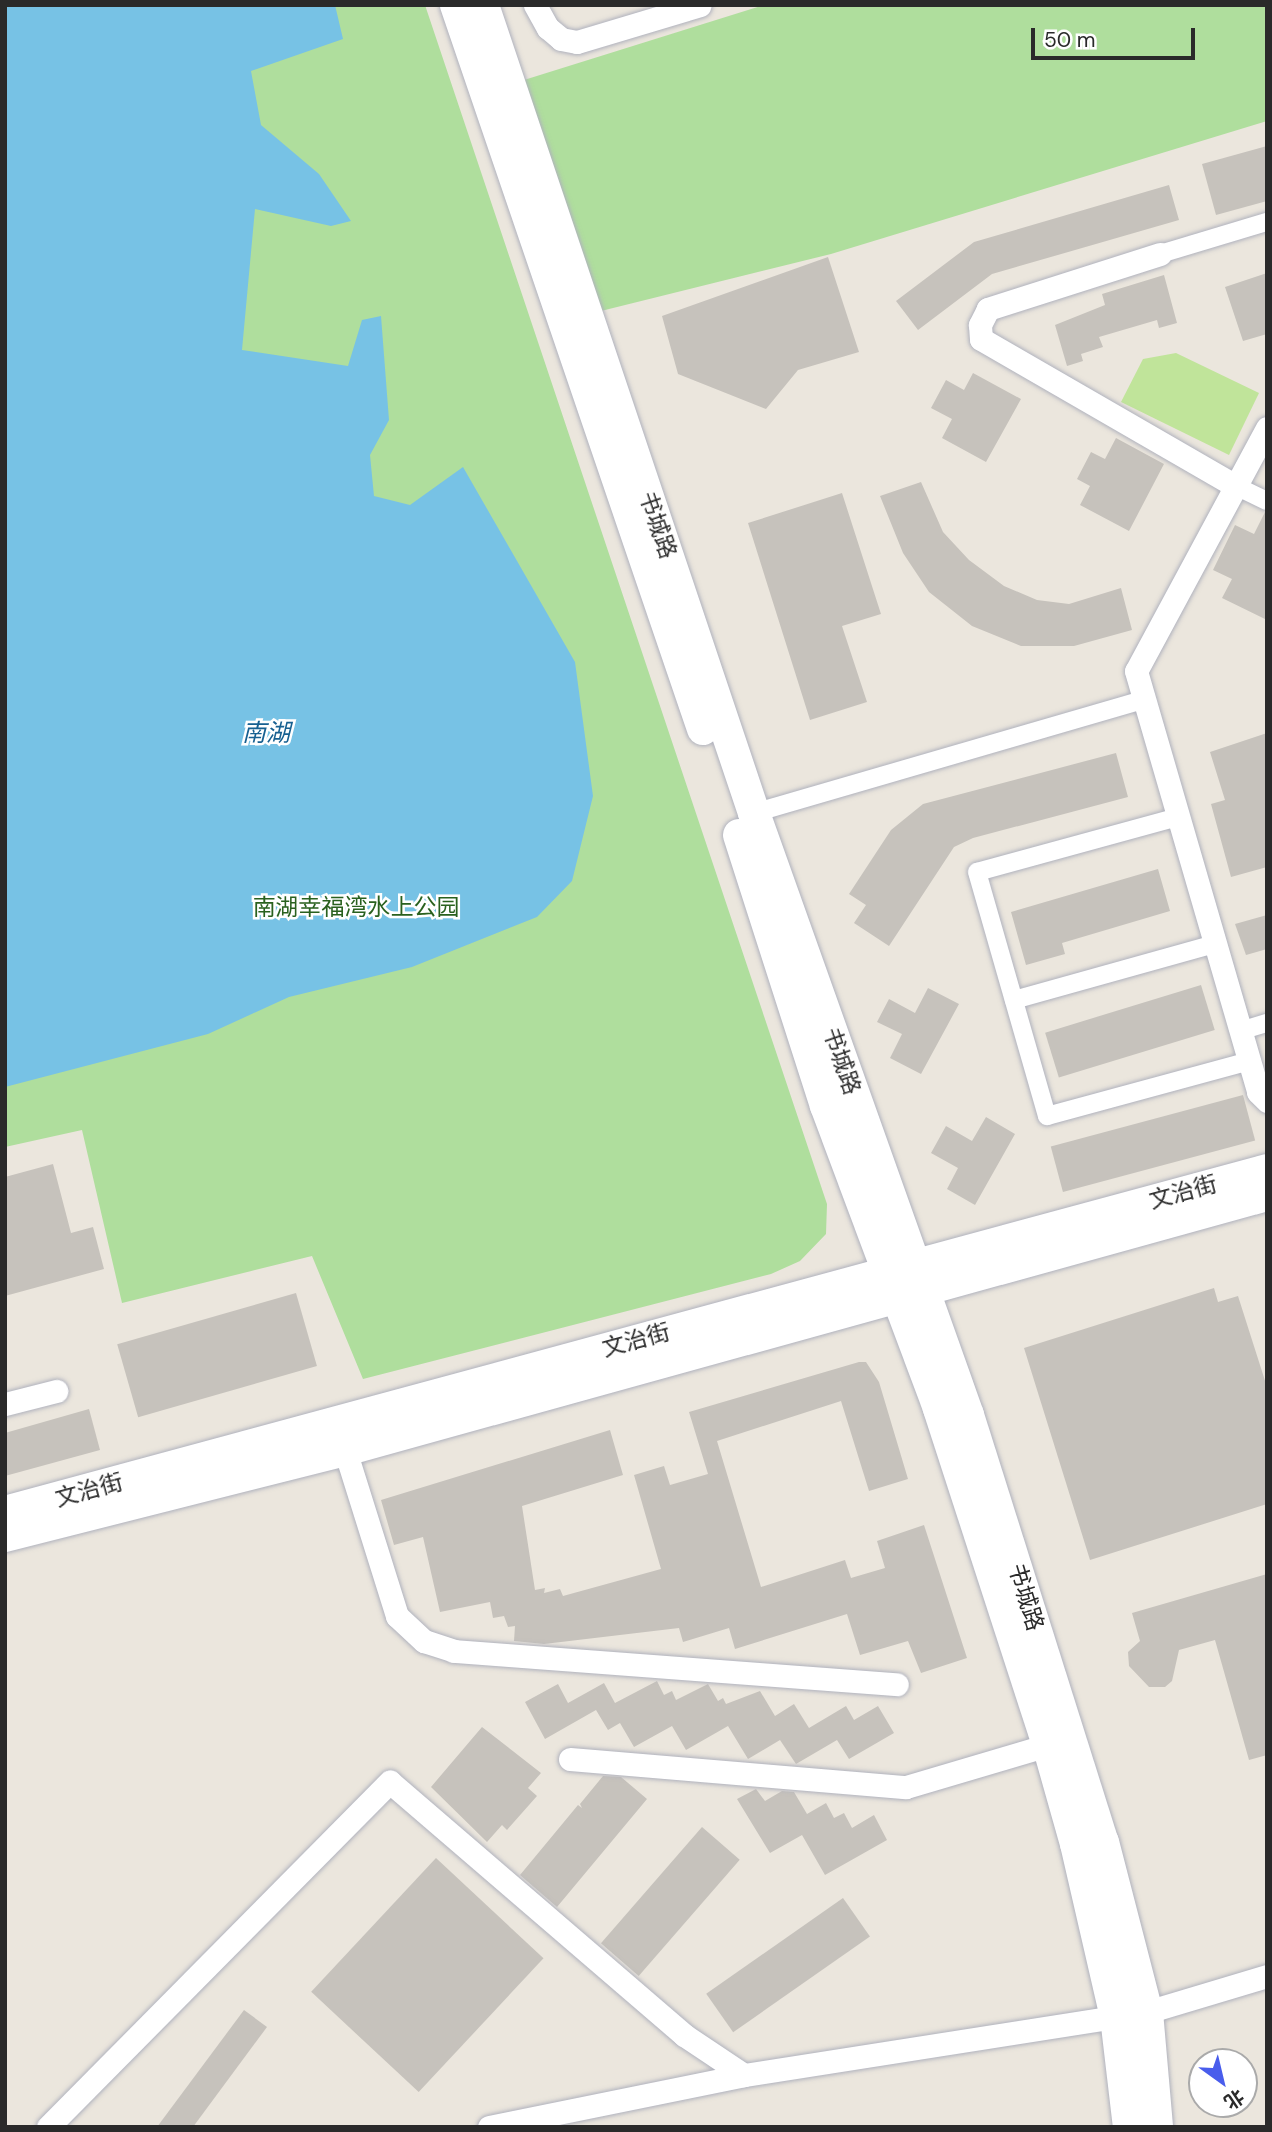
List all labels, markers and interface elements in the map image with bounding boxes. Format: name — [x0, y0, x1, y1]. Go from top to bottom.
scale bar — [1034, 14, 1198, 58]
text: 50 m — [1044, 26, 1095, 54]
street label: 书城路 — [634, 488, 682, 562]
water label: 南湖 — [242, 719, 290, 747]
park label: 南湖幸福湾水上公园 — [253, 893, 459, 921]
street label: 书城路 — [818, 1024, 866, 1098]
street label: 文治街 — [1146, 1170, 1220, 1214]
street label: 文治街 — [599, 1318, 673, 1362]
street label: 文治街 — [52, 1468, 126, 1512]
street label: 书城路 — [1003, 1560, 1049, 1634]
north arrow — [1188, 2048, 1258, 2118]
text: 北 — [1219, 2083, 1249, 2115]

